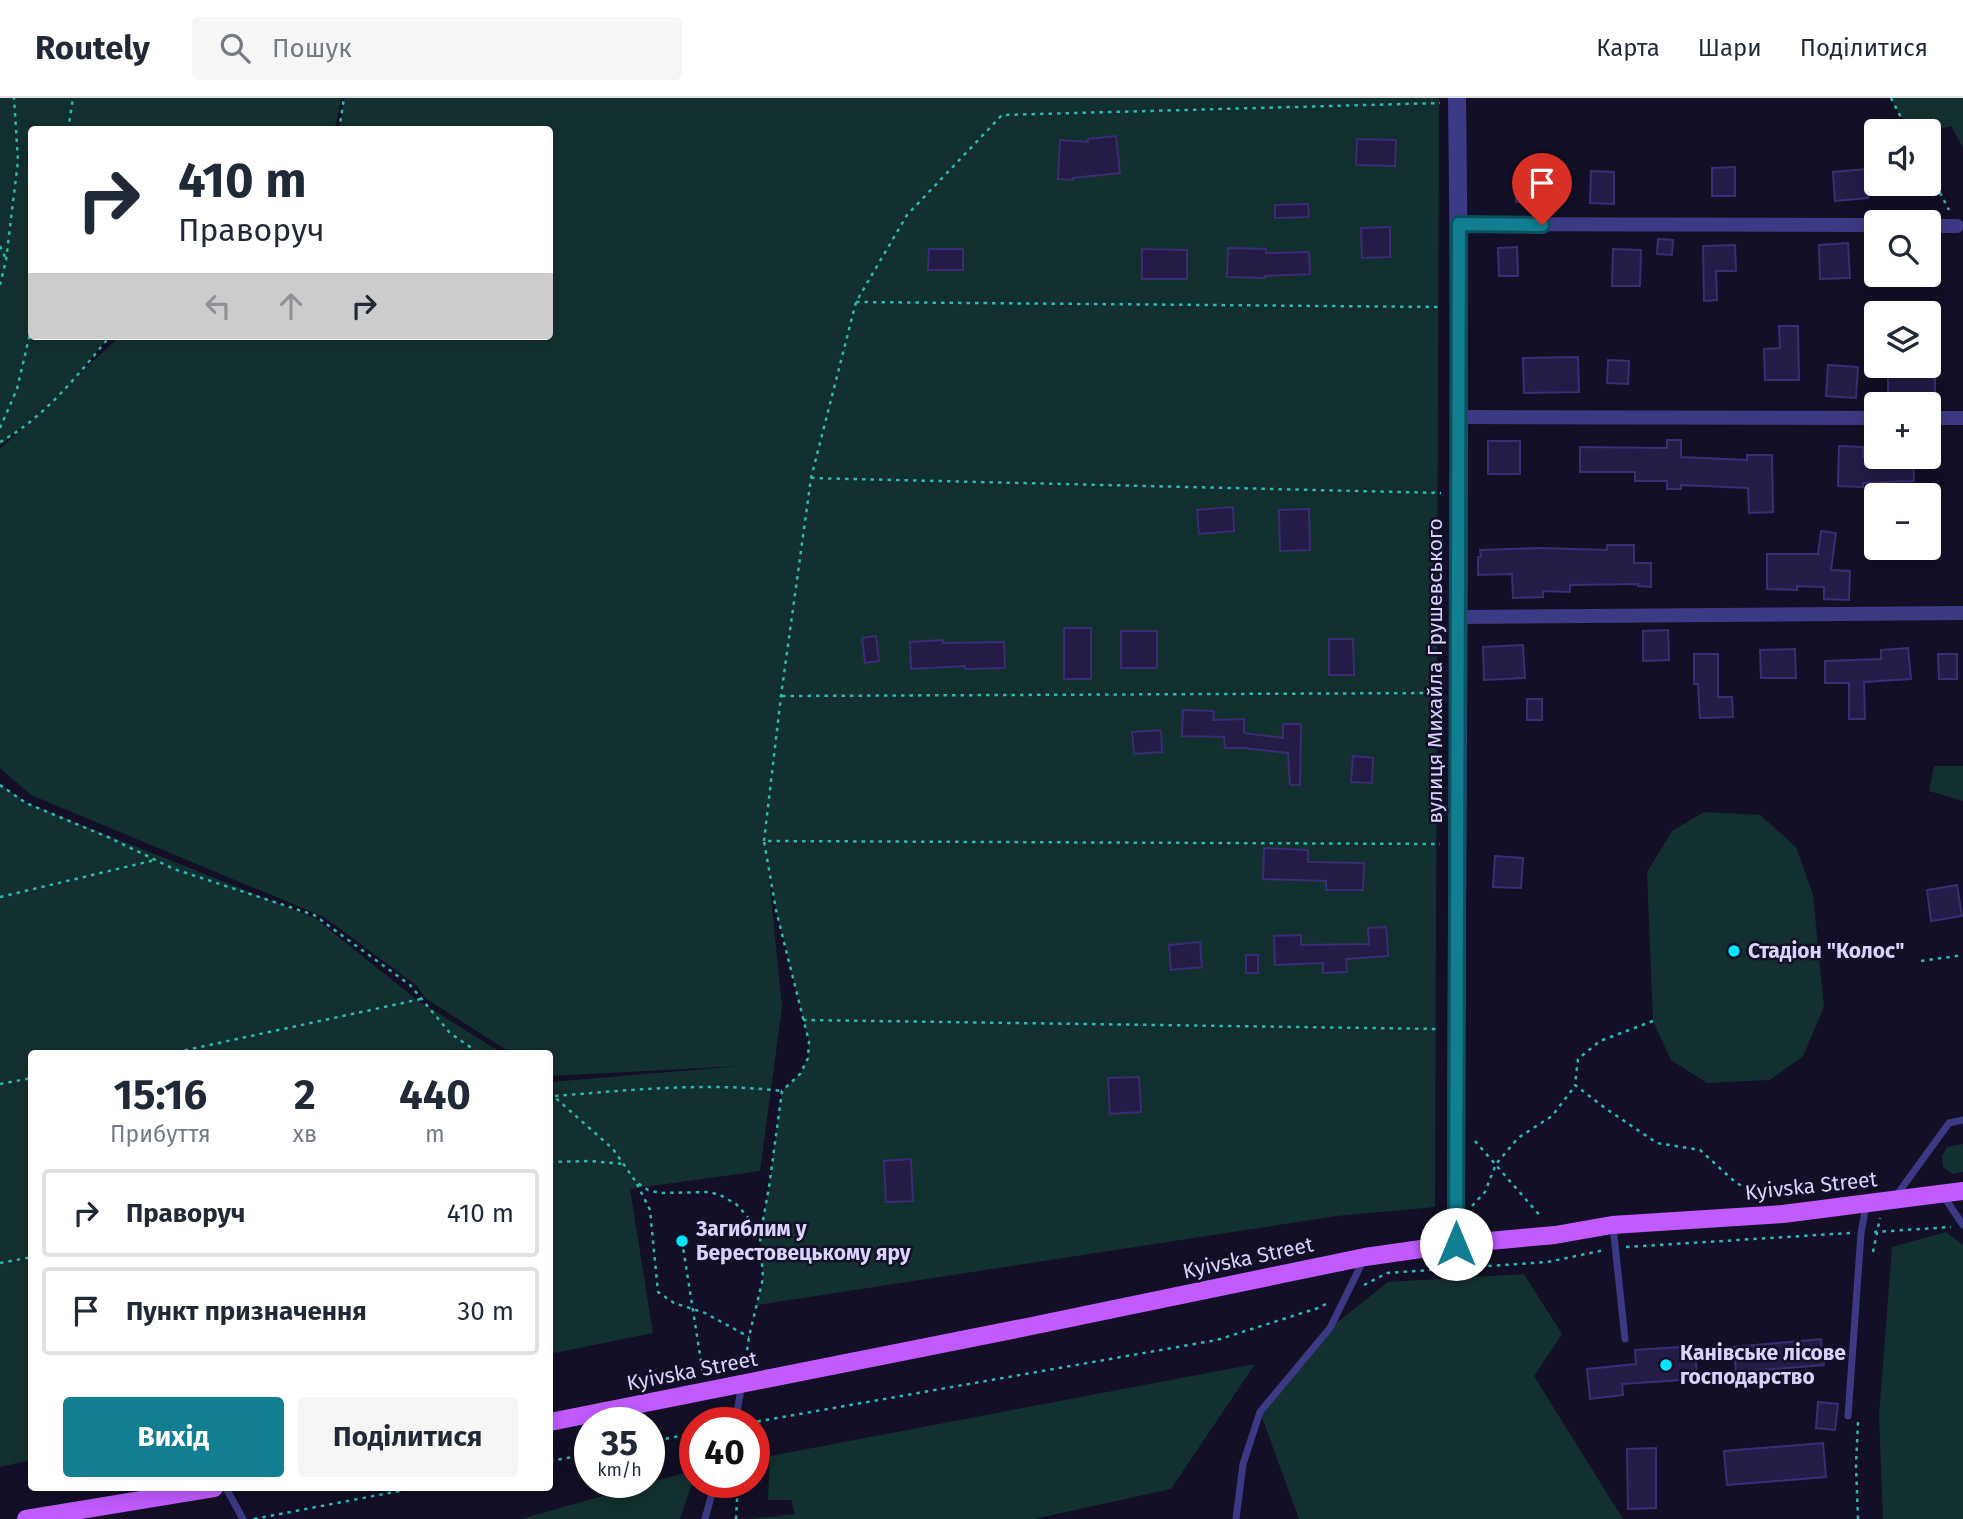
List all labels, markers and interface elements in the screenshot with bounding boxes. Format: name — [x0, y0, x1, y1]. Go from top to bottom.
search box — [192, 17, 682, 80]
text: Routely — [35, 28, 150, 68]
icon: search — [216, 29, 254, 67]
text: Пошук — [272, 33, 352, 64]
text: Карта — [1596, 34, 1660, 62]
text: Шари — [1698, 34, 1762, 62]
text: Поділитися — [1800, 34, 1928, 62]
map controls — [1864, 119, 1941, 560]
button: sound — [1864, 119, 1941, 196]
text: 410 m — [178, 151, 307, 210]
pin — [1512, 153, 1572, 225]
icon: right — [63, 154, 154, 245]
icon: arrive — [1523, 164, 1561, 202]
button: search — [1864, 210, 1941, 287]
text: Праворуч — [178, 211, 325, 249]
icon: left — [199, 287, 237, 325]
icon: ahead — [272, 287, 310, 325]
icon: right — [345, 287, 383, 325]
button: layers — [1864, 301, 1941, 378]
button: + — [1864, 392, 1941, 469]
button: − — [1864, 483, 1941, 560]
street label: вулиця Михайла Грушевського — [1422, 518, 1448, 824]
place label: Стадіон "Колос" — [1748, 938, 1904, 964]
marker: Стадіон "Колос" — [1726, 943, 1742, 959]
text: 15:16 — [113, 1070, 207, 1120]
text: 2 — [294, 1070, 316, 1120]
text: 440 — [399, 1070, 471, 1120]
text: Прибуття — [110, 1120, 211, 1148]
text: хв — [293, 1120, 317, 1148]
text: m — [425, 1120, 445, 1148]
street label: Kyivska Street — [1744, 1166, 1879, 1206]
icon: right — [67, 1194, 105, 1232]
text: Праворуч — [126, 1198, 245, 1229]
text: 410 m — [447, 1198, 514, 1229]
position arrow — [1419, 1207, 1493, 1281]
place label: Загиблим у Берестовецькому яру — [695, 1216, 911, 1266]
street label: Kyivska Street — [1180, 1231, 1316, 1285]
marker: Загиблим у Берестовецькому яру — [674, 1233, 690, 1249]
icon: arrive — [67, 1292, 105, 1330]
text: Пункт призначення — [126, 1296, 367, 1327]
text: 30 m — [457, 1296, 514, 1327]
place label: Канівське лісове господарство — [1680, 1340, 1846, 1390]
street label: Kyivska Street — [624, 1345, 760, 1396]
marker: Канівське лісове господарство — [1658, 1357, 1674, 1373]
button: Вихід — [63, 1397, 284, 1477]
button: Поділитися — [298, 1397, 518, 1477]
speed limit sign: 40 — [679, 1407, 770, 1498]
text: 35 — [601, 1422, 638, 1464]
text: km/h — [597, 1459, 642, 1481]

